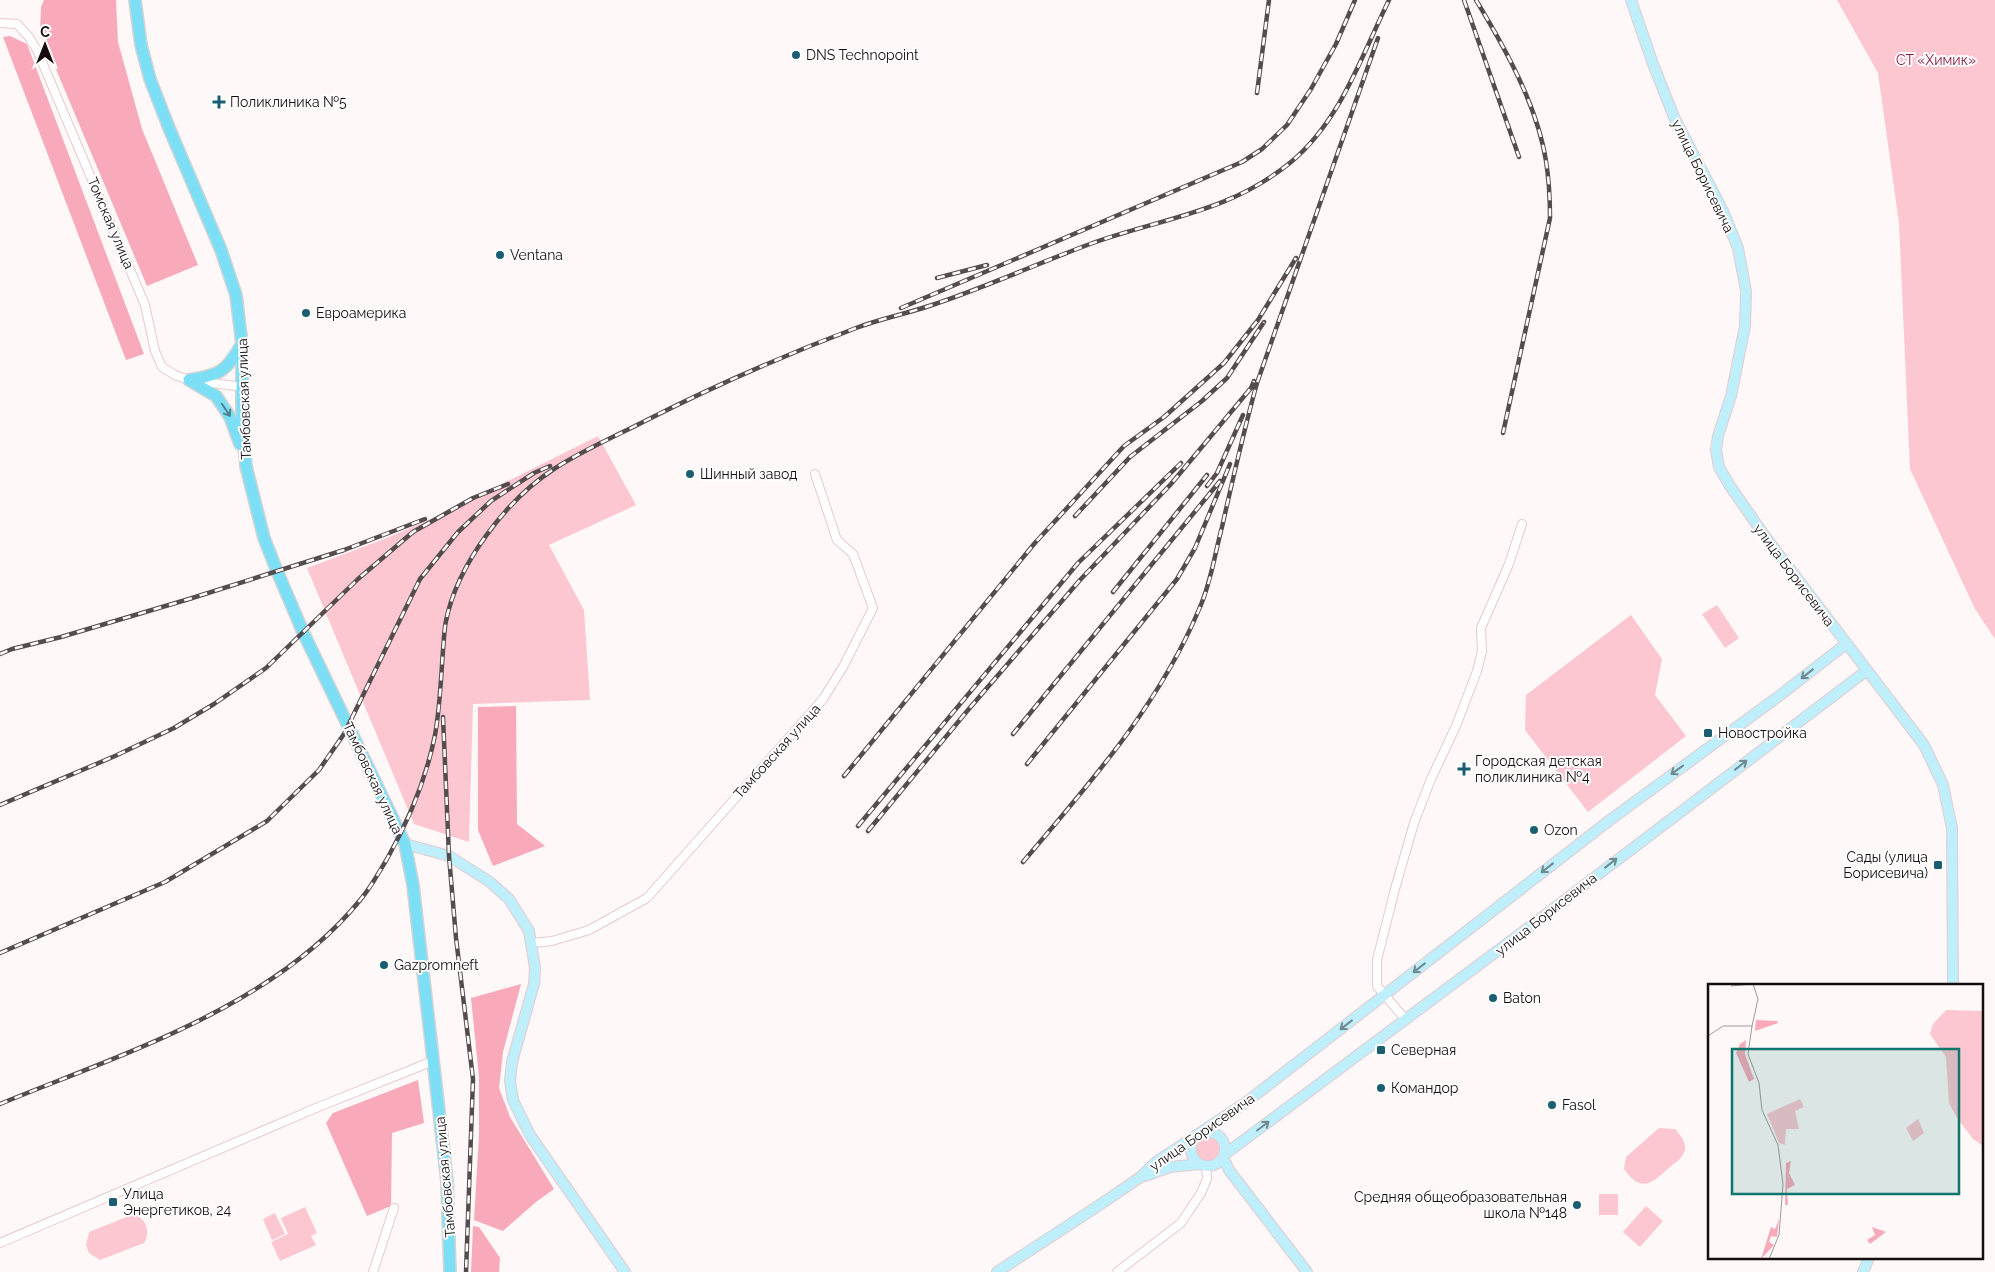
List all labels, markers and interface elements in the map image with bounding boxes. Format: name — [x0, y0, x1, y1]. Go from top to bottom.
north arrow — [20, 20, 70, 70]
text: С — [40, 24, 50, 40]
place label: DNS Technopoint — [806, 47, 919, 63]
marker: DNS Technopoint — [790, 49, 802, 61]
park label: СТ «Химик» — [1896, 52, 1976, 68]
place label: Поликлиника №5 — [230, 94, 347, 110]
marker: Поликлиника №5 — [212, 95, 226, 109]
street label: улица Борисевича — [1669, 117, 1737, 235]
street label: Томская улица — [85, 175, 137, 271]
place label: Ventana — [510, 247, 563, 263]
marker: Ventana — [494, 249, 506, 261]
place label: Евроамерика — [316, 305, 406, 321]
marker: Евроамерика — [300, 307, 312, 319]
street label: Тамбовская улица — [234, 338, 254, 460]
one-way arrow — [221, 403, 231, 417]
place label: Шинный завод — [700, 466, 797, 482]
marker: Шинный завод — [684, 468, 696, 480]
street label: улица Борисевича — [1750, 521, 1838, 629]
one-way arrow — [1801, 668, 1814, 679]
street label: Тамбовская улица — [730, 701, 824, 801]
street label: Тамбовская улица — [340, 720, 406, 836]
place label: Новостройка — [1718, 725, 1807, 741]
marker: Новостройка — [1702, 727, 1714, 739]
place label: Городская детская поликлиника №4 — [1475, 753, 1602, 785]
one-way arrow — [1734, 760, 1747, 771]
marker: Городская детская поликлиника №4 — [1457, 762, 1471, 776]
one-way arrow — [1671, 765, 1684, 776]
place label: Ozon — [1544, 822, 1578, 838]
marker: Ozon — [1528, 824, 1540, 836]
place label: Сады (улица Борисевича) — [1843, 849, 1928, 881]
one-way arrow — [1604, 858, 1617, 869]
marker: Сады (улица Борисевича) — [1932, 859, 1944, 871]
one-way arrow — [1541, 863, 1554, 874]
street label: улица Борисевича — [1492, 869, 1600, 959]
place label: Gazpromneft — [394, 957, 479, 973]
marker: Gazpromneft — [378, 959, 390, 971]
one-way arrow — [1413, 963, 1426, 974]
inset map — [1708, 984, 1982, 1260]
place label: Baton — [1503, 990, 1541, 1006]
marker: Baton — [1487, 992, 1499, 1004]
one-way arrow — [1339, 1020, 1353, 1030]
place label: Северная — [1391, 1042, 1456, 1058]
marker: Северная — [1375, 1044, 1387, 1056]
place label: Командор — [1391, 1080, 1459, 1096]
marker: Командор — [1375, 1082, 1387, 1094]
street label: улица Борисевича — [1147, 1090, 1257, 1174]
place label: Fasol — [1562, 1097, 1596, 1113]
marker: Fasol — [1546, 1099, 1558, 1111]
street label: Тамбовская улица — [432, 1116, 458, 1238]
one-way arrow — [1256, 1121, 1270, 1131]
place label: Улица Энергетиков, 24 — [123, 1186, 232, 1218]
place label: Средняя общеобразовательная школа №148 — [1354, 1189, 1567, 1221]
marker: Улица Энергетиков, 24 — [107, 1196, 119, 1208]
marker: Средняя общеобразовательная школа №148 — [1571, 1199, 1583, 1211]

